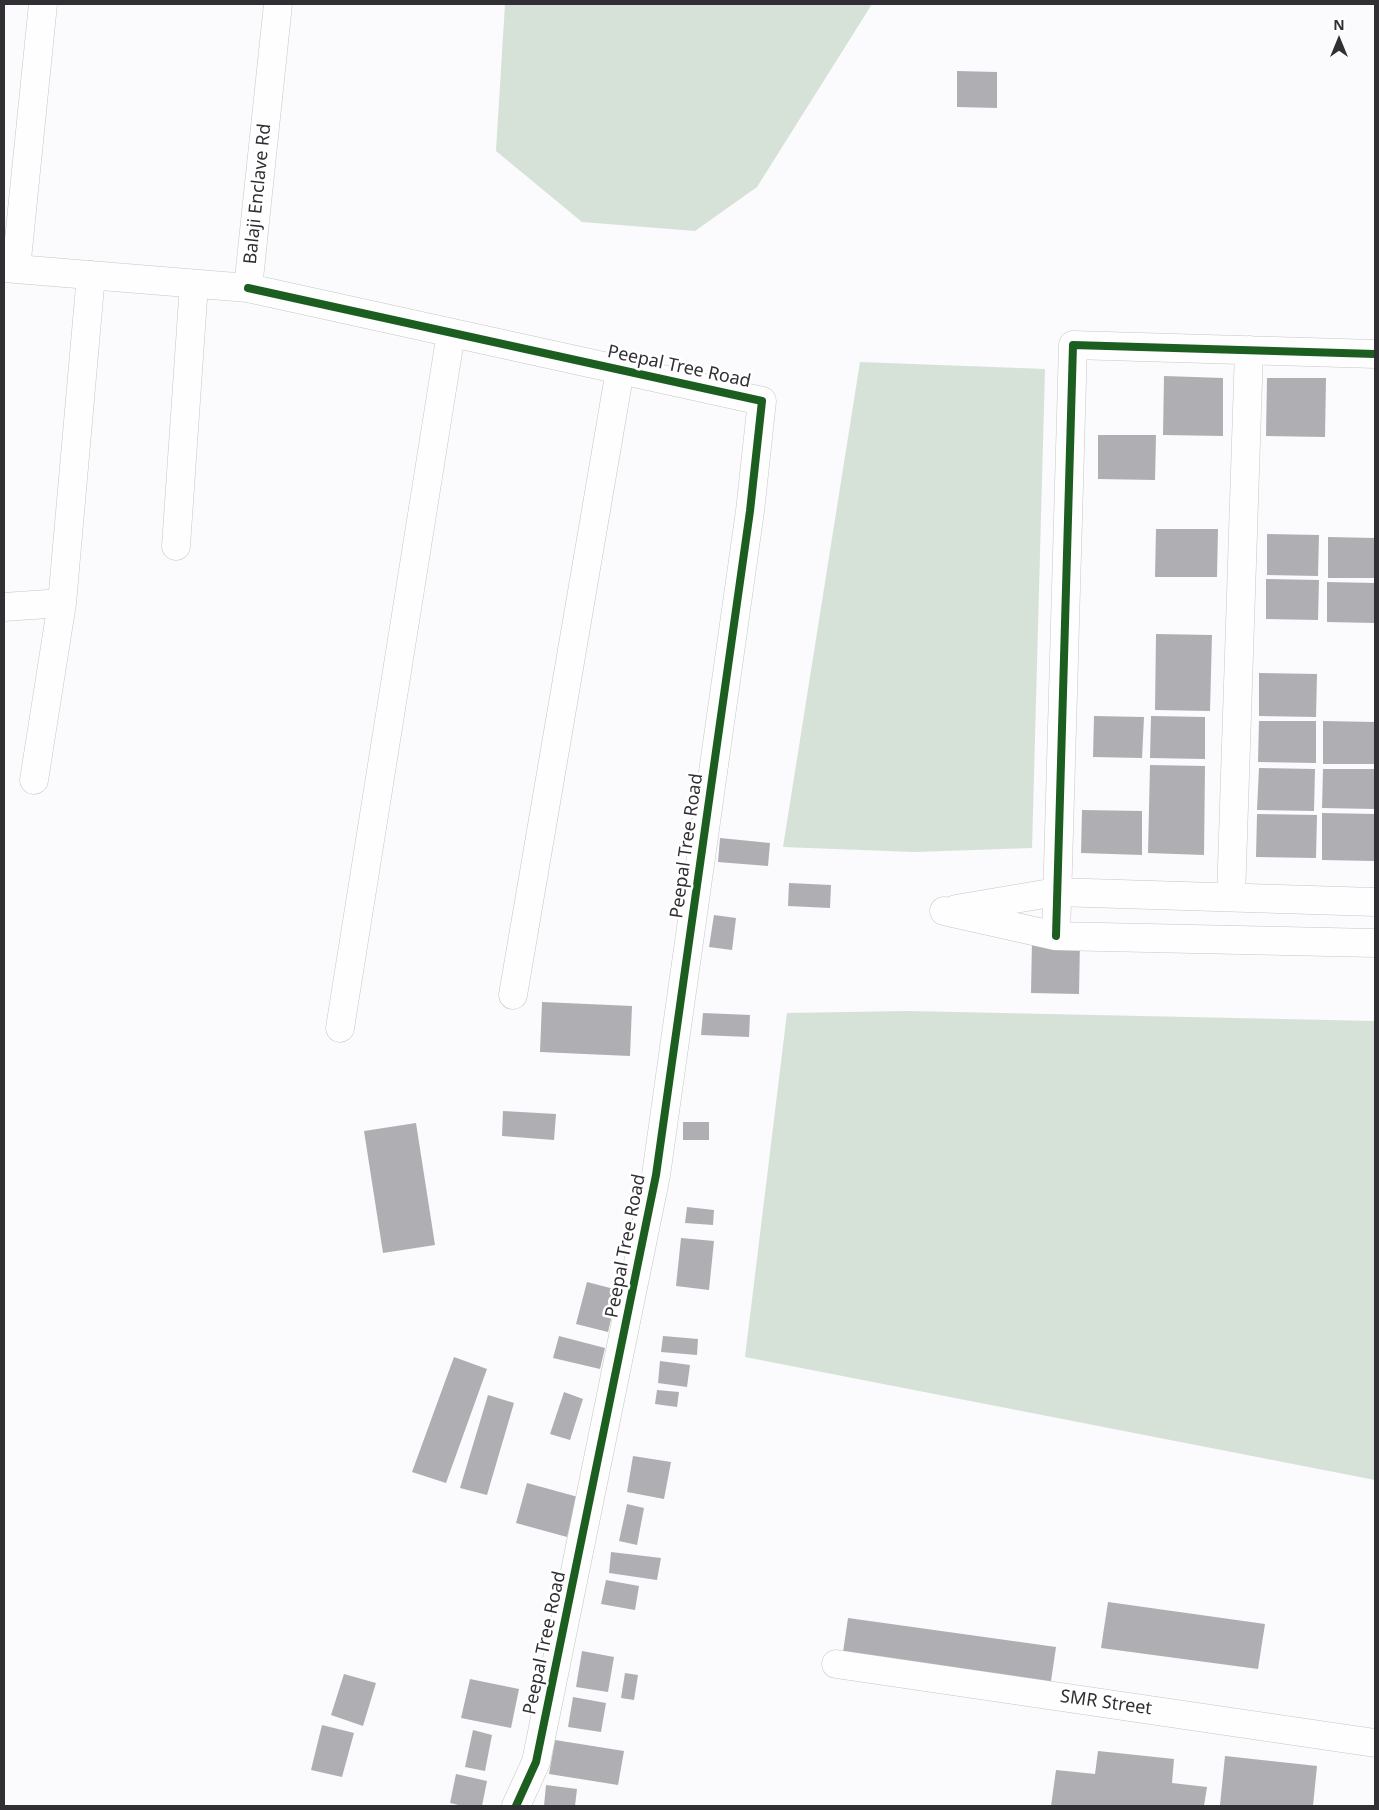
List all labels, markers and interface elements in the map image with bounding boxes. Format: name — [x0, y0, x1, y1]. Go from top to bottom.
north arrow — [1314, 15, 1364, 65]
text: N — [1333, 15, 1345, 34]
street label: Balaji Enclave Rd — [240, 123, 276, 265]
street label: Peepal Tree Road — [605, 341, 753, 393]
street label: Peepal Tree Road — [666, 772, 708, 920]
street label: Peepal Tree Road — [601, 1172, 651, 1320]
street label: Peepal Tree Road — [519, 1569, 571, 1717]
street label: SMR Street — [1059, 1686, 1153, 1720]

